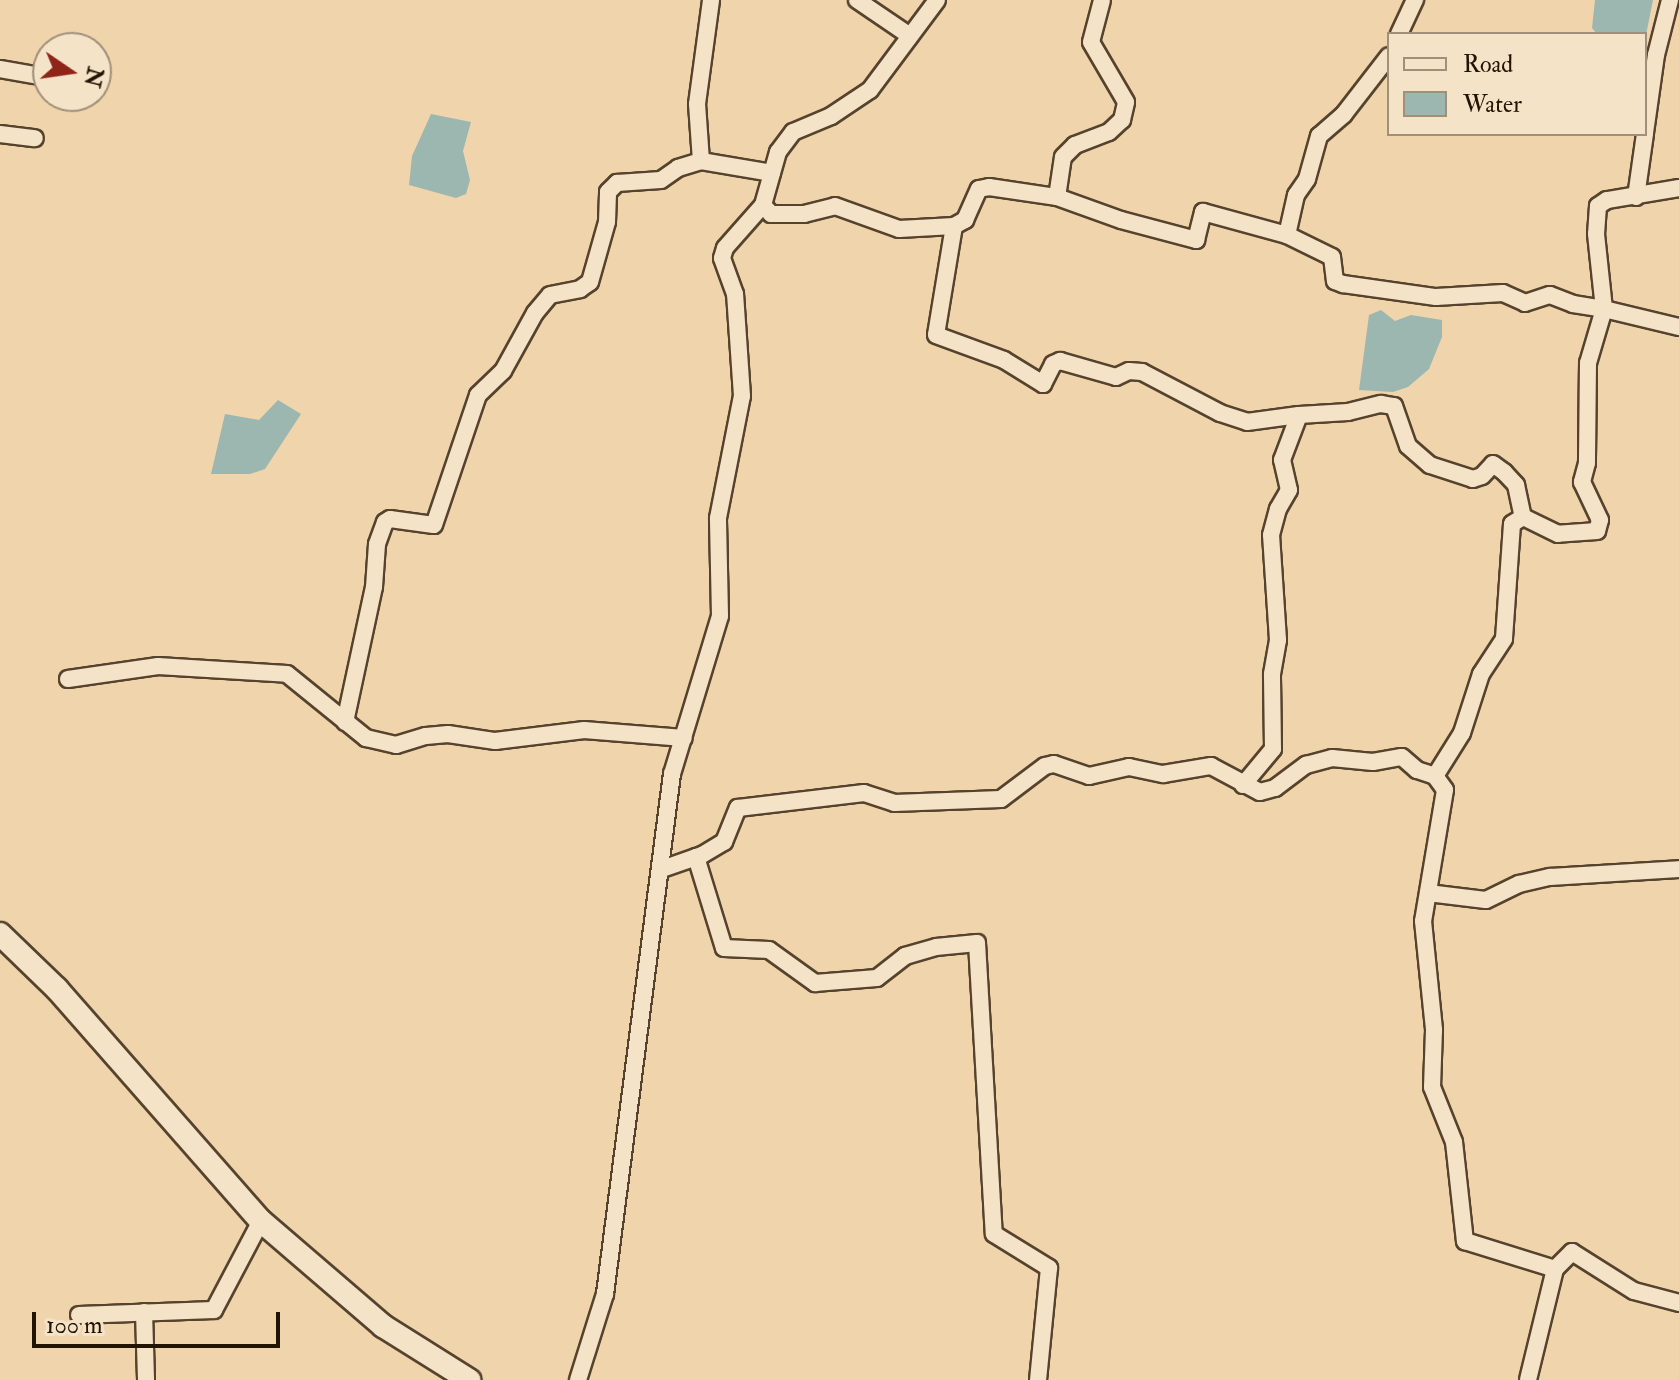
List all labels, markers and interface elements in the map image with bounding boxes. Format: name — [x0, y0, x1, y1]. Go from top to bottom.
north arrow — [32, 32, 112, 112]
legend — [1387, 32, 1647, 136]
text: Road — [1463, 49, 1513, 80]
text: N — [78, 64, 109, 90]
text: Water — [1463, 89, 1522, 120]
scale bar — [36, 1296, 284, 1346]
text: 100 m — [46, 1310, 103, 1341]

